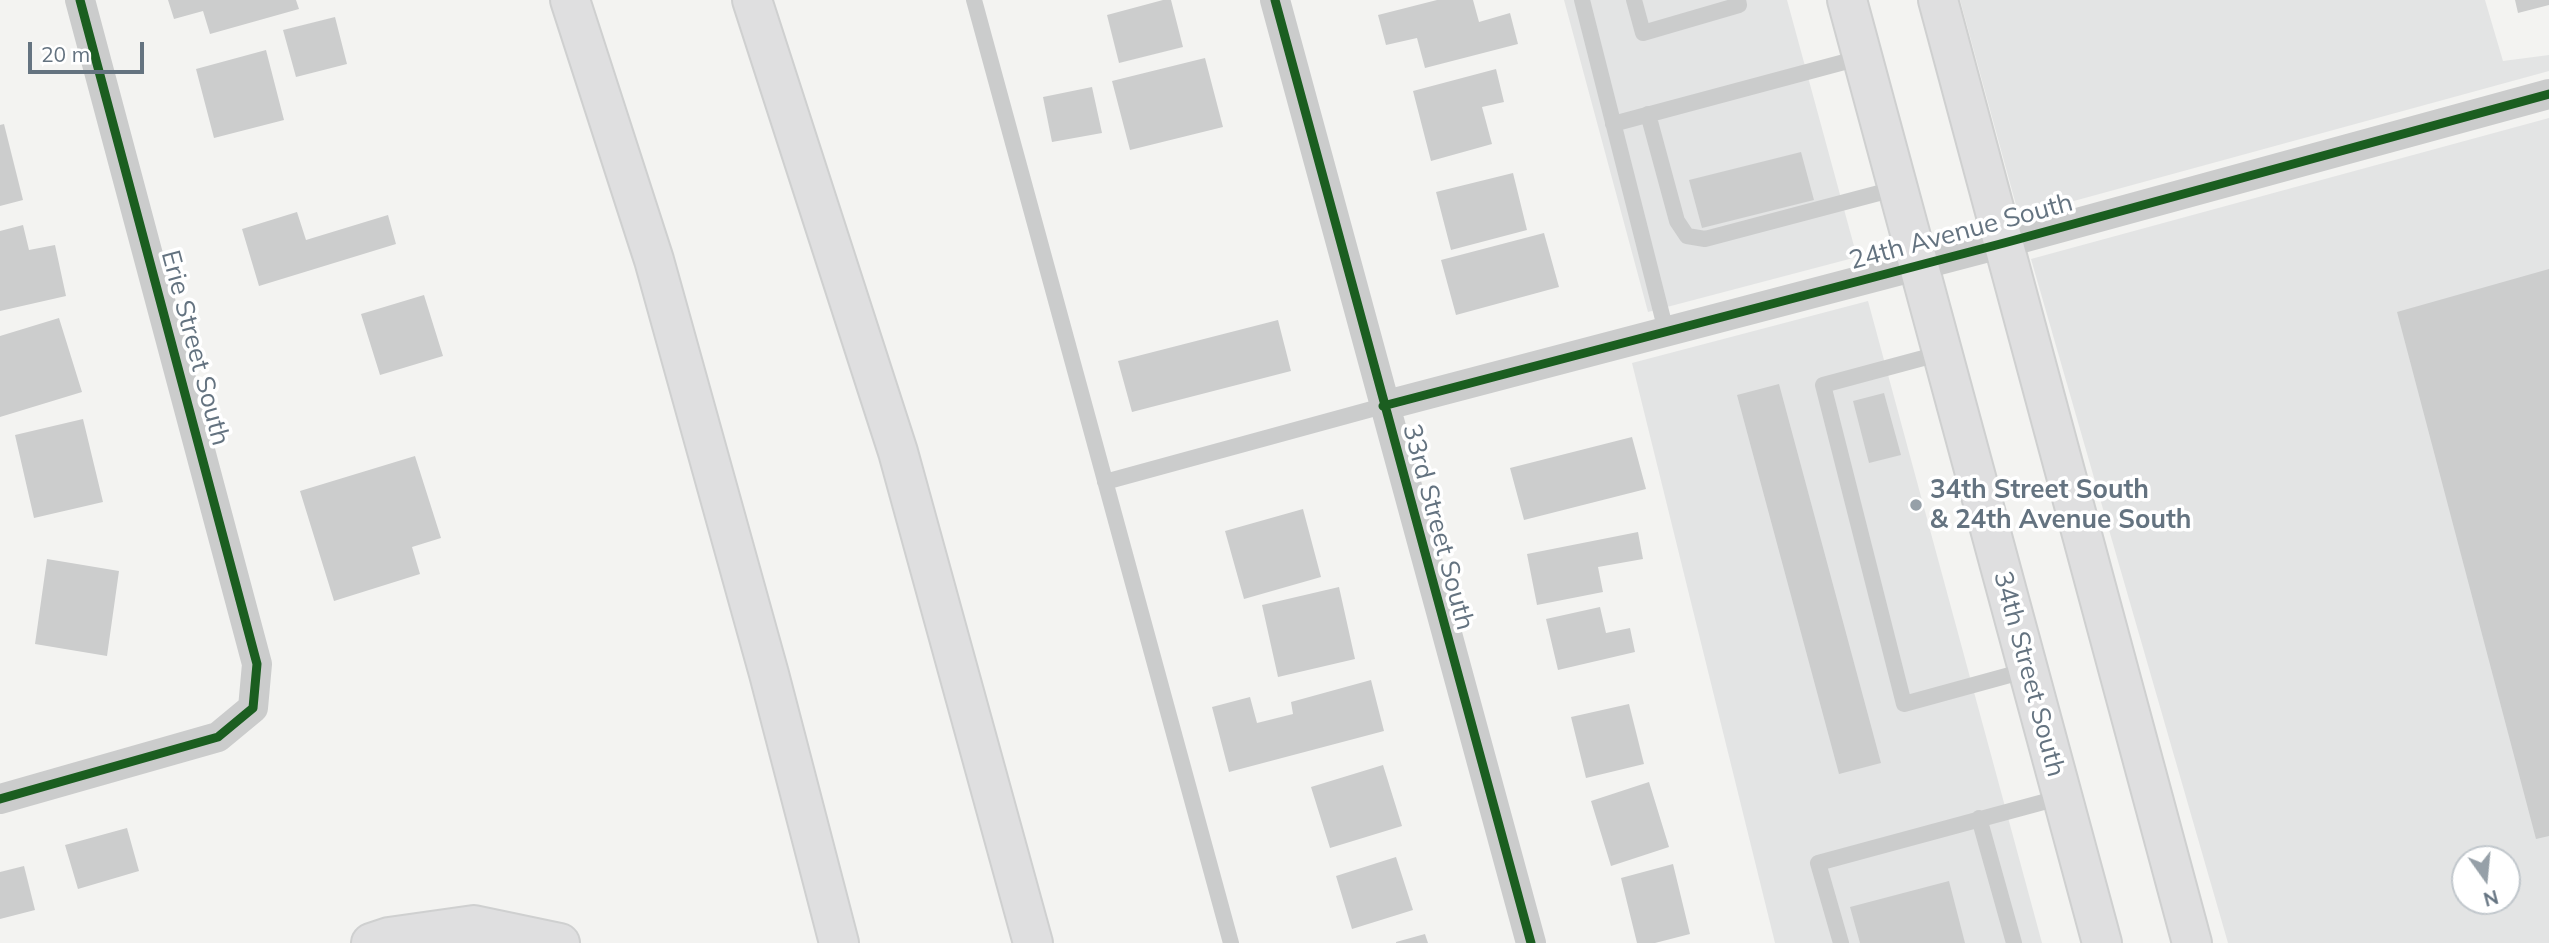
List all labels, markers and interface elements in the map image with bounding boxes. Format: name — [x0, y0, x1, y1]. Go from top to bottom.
scale bar — [32, 28, 147, 72]
text: 20 m — [41, 41, 90, 67]
street label: 24th Avenue South — [1846, 187, 2076, 277]
street label: Erie Street South — [154, 247, 236, 449]
street label: 33rd Street South — [1396, 421, 1480, 633]
place label: 34th Street South & 24th Avenue South — [1930, 474, 2192, 536]
marker: 34th Street South & 24th Avenue South — [1908, 497, 1924, 513]
street label: 34th Street South — [1987, 568, 2071, 780]
north arrow — [2451, 845, 2521, 915]
text: N — [2481, 885, 2501, 912]

